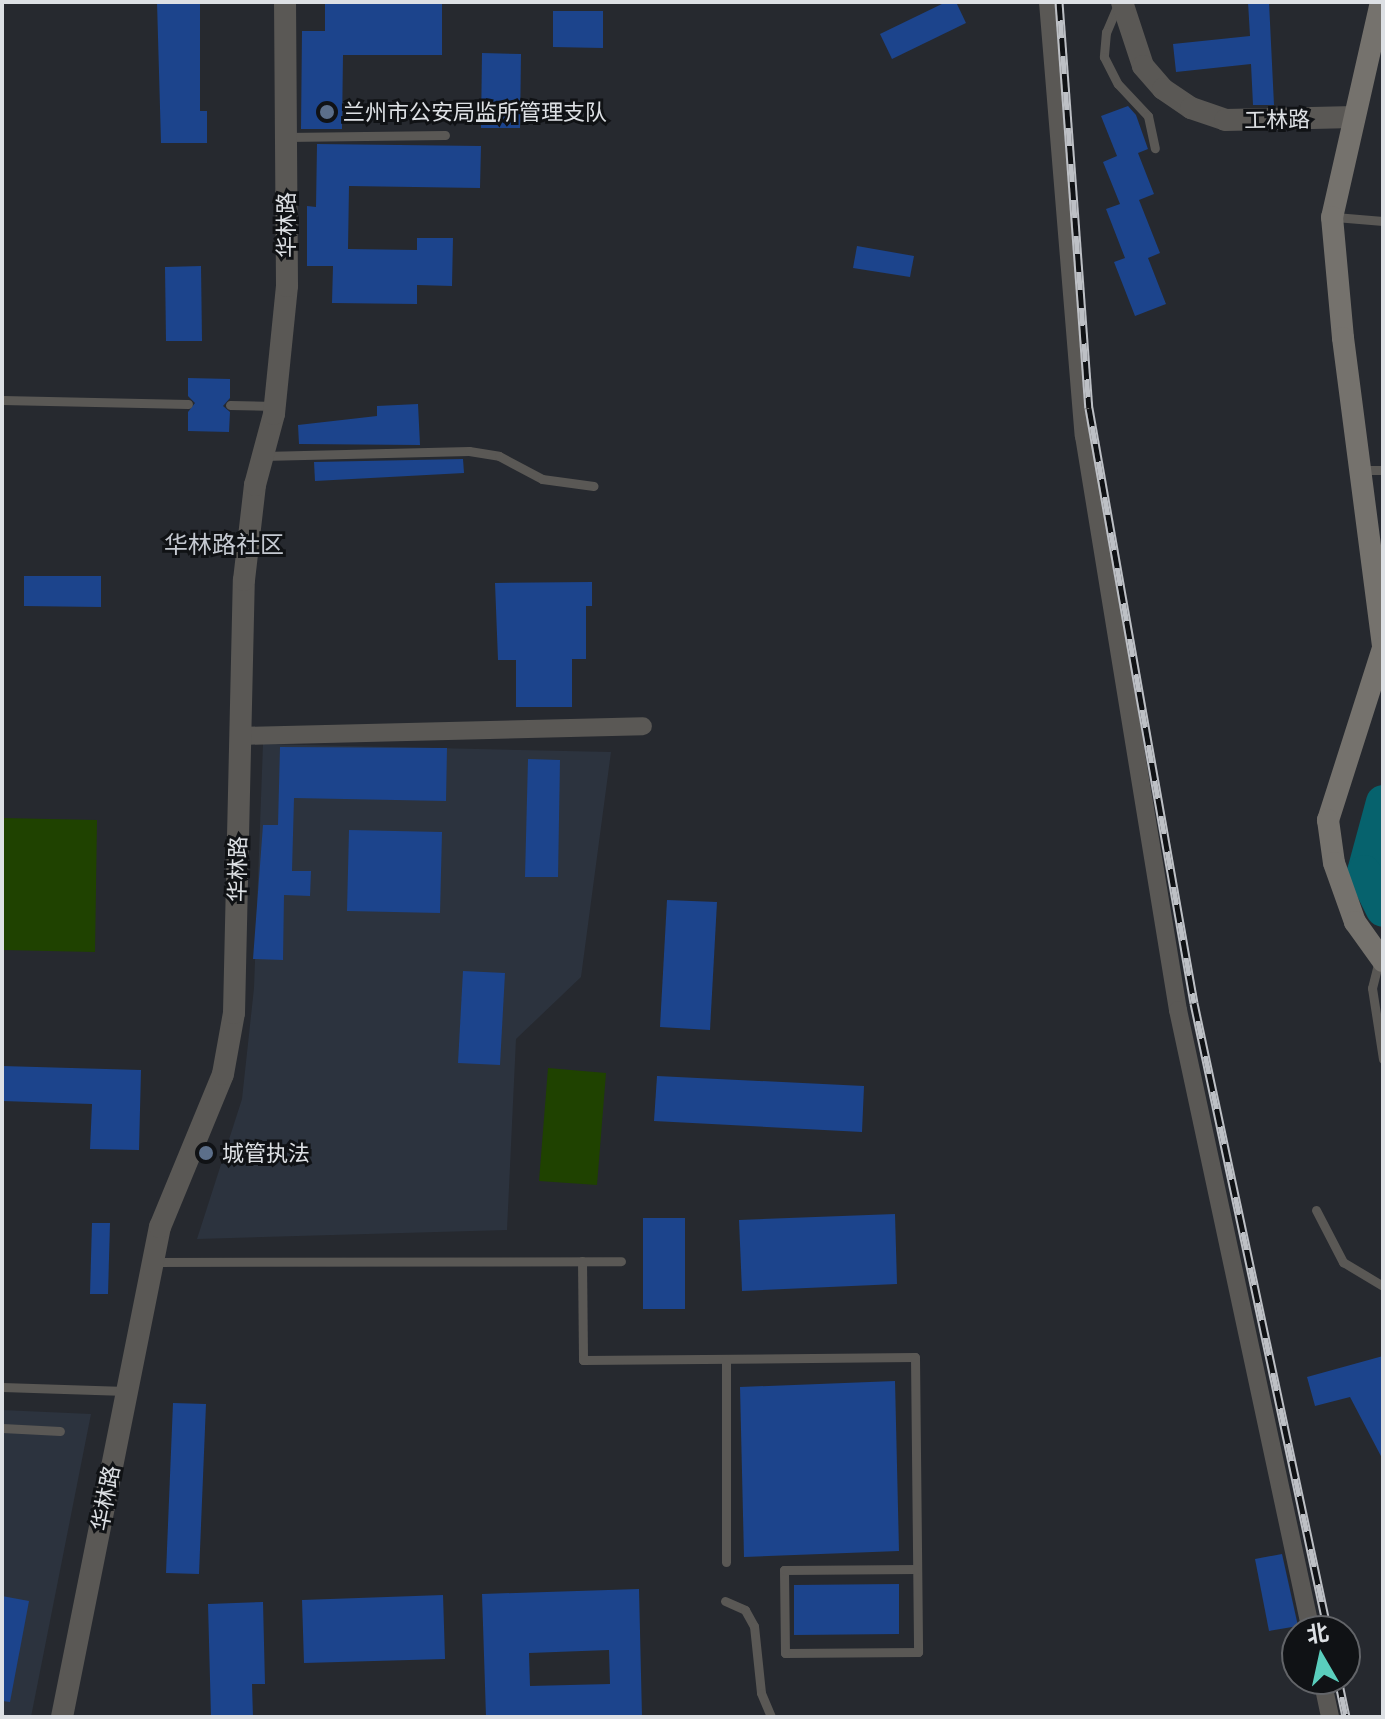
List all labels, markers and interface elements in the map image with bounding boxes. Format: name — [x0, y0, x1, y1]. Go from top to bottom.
place label: 兰州市公安局监所管理支队 — [343, 99, 607, 125]
marker: 兰州市公安局监所管理支队 — [318, 103, 336, 121]
street label: 工林路 — [1244, 105, 1310, 133]
street label: 华林路 — [273, 192, 299, 258]
district label: 华林路社区 — [164, 530, 284, 558]
street label: 华林路 — [223, 836, 251, 902]
place label: 城管执法 — [222, 1140, 310, 1166]
marker: 城管执法 — [197, 1144, 215, 1162]
street label: 华林路 — [86, 1463, 124, 1533]
north arrow — [1281, 1615, 1361, 1695]
text: 北 — [1304, 1618, 1330, 1648]

